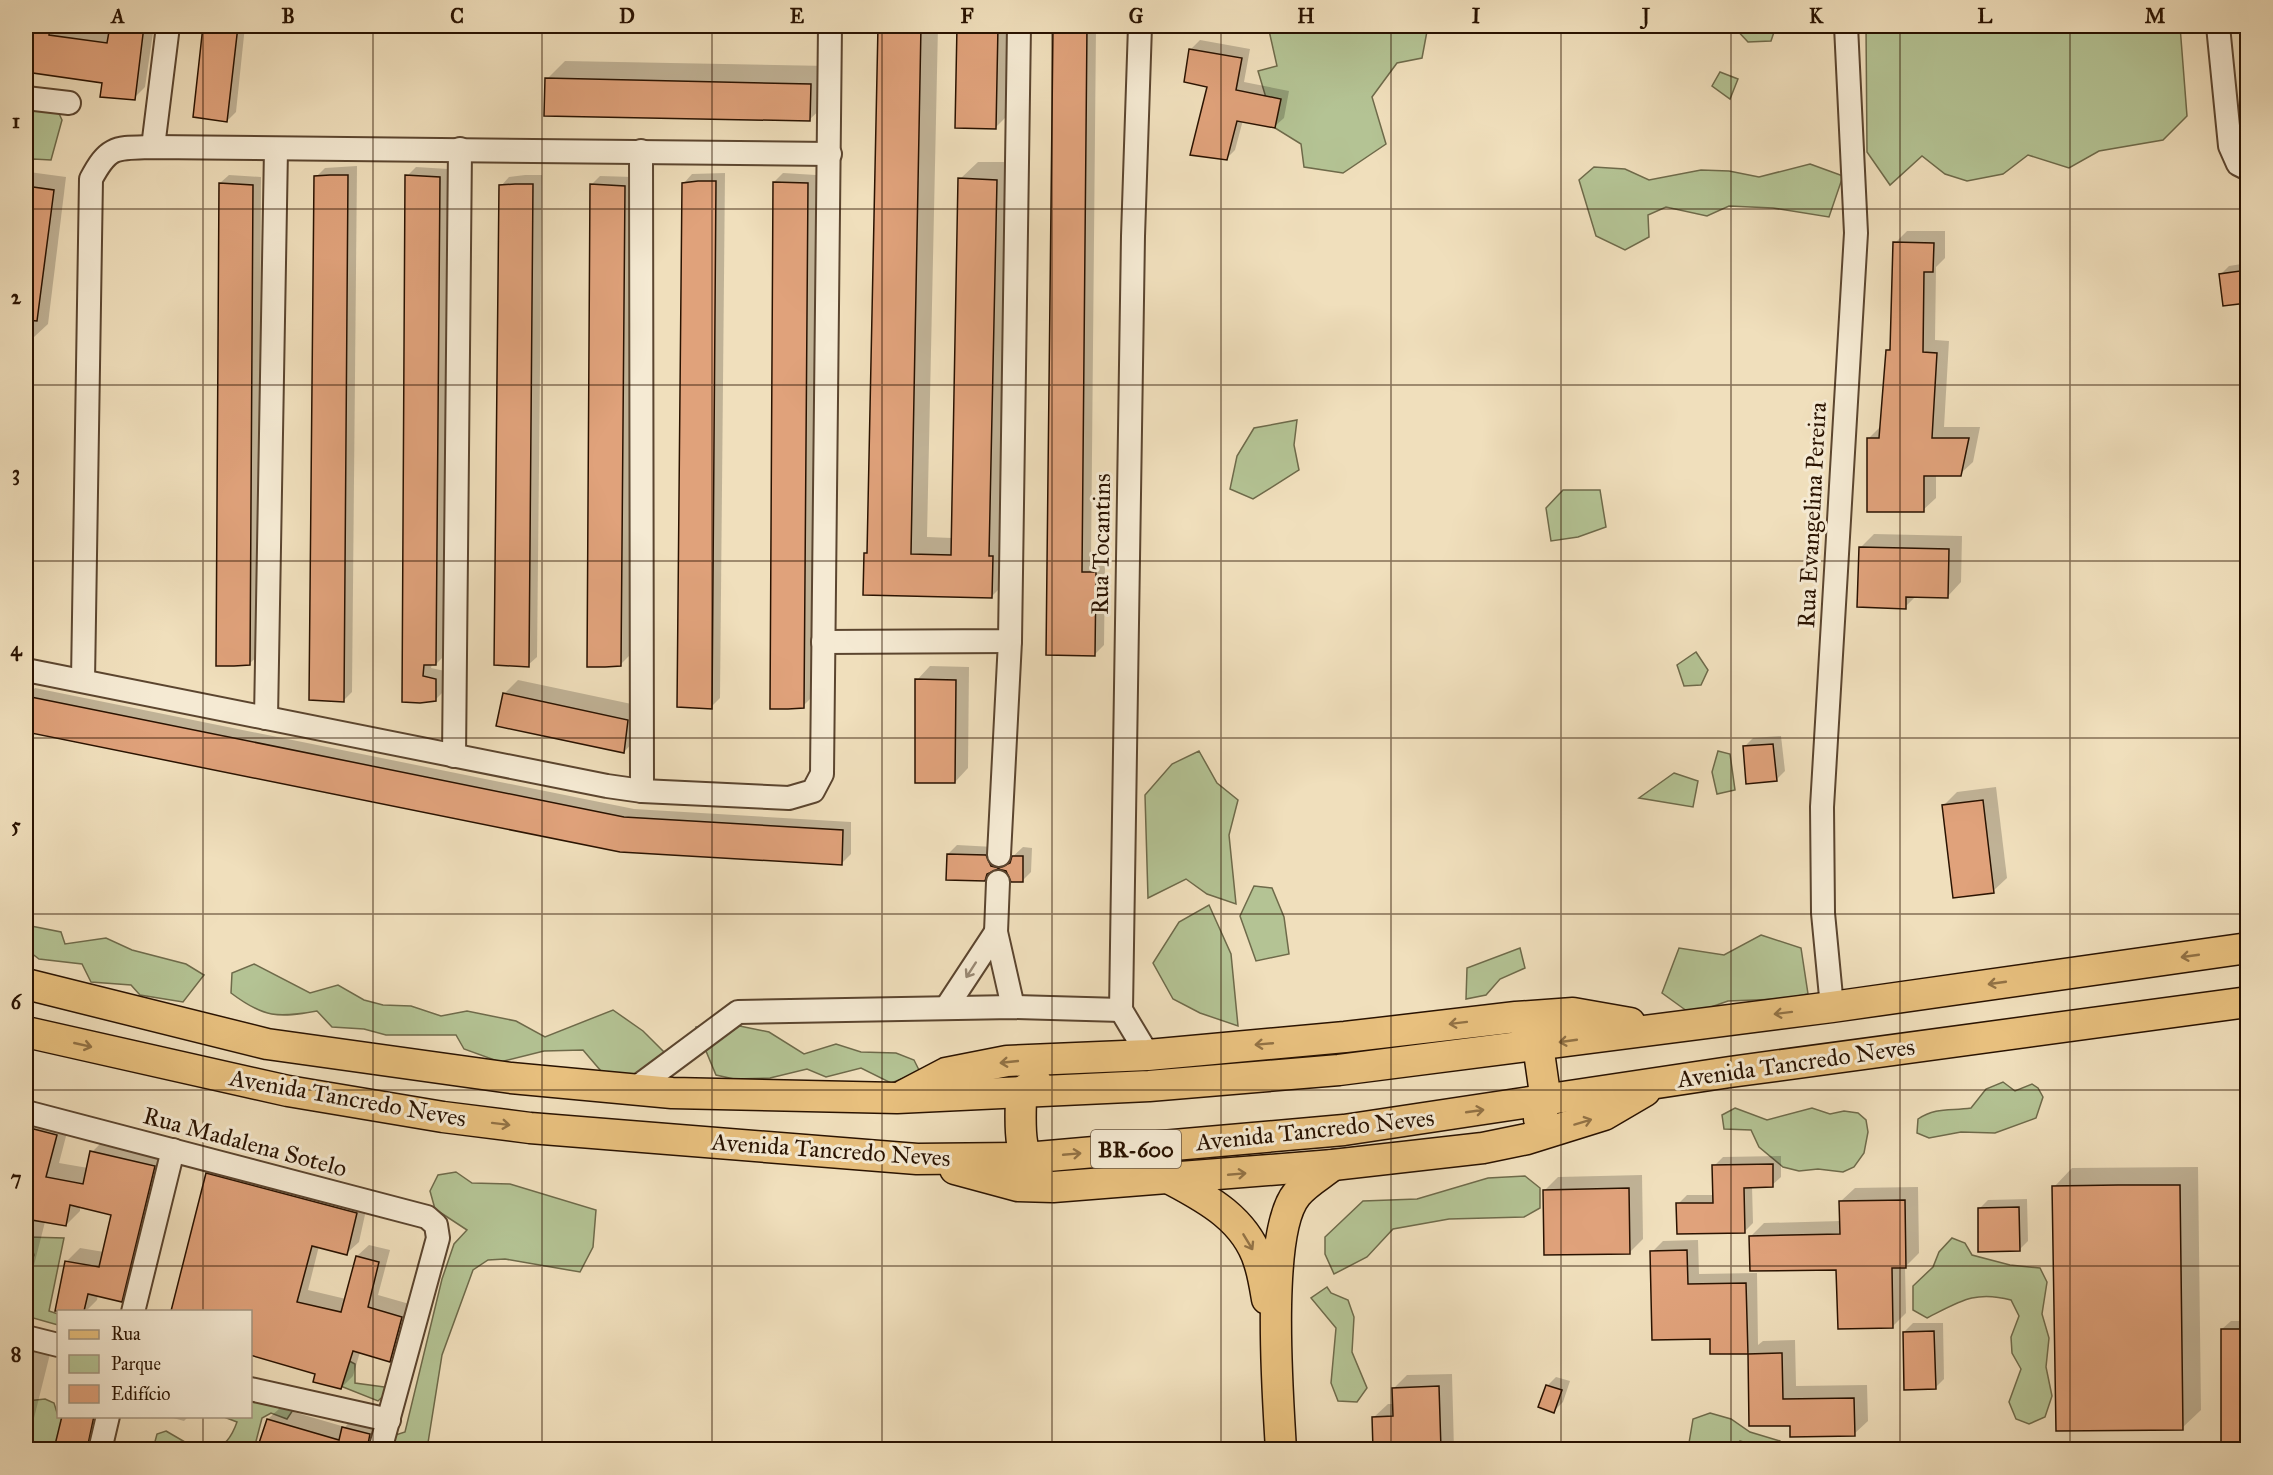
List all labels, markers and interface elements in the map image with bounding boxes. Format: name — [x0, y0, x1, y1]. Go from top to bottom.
text: A — [109, 4, 125, 28]
text: B — [281, 4, 295, 28]
text: C — [450, 4, 464, 28]
text: D — [619, 4, 635, 28]
text: E — [790, 4, 805, 28]
text: F — [960, 4, 974, 28]
text: G — [1129, 4, 1144, 28]
text: H — [1297, 4, 1315, 28]
text: I — [1472, 4, 1481, 28]
text: J — [1639, 4, 1651, 30]
text: K — [1809, 4, 1824, 28]
text: L — [1978, 4, 1993, 28]
text: M — [2145, 4, 2166, 28]
text: 1 — [12, 109, 20, 133]
text: 2 — [11, 285, 22, 309]
street label: Rua Evangelina Pereira — [1791, 400, 1833, 629]
text: 3 — [12, 461, 20, 486]
street label: Rua Tocantins — [1085, 473, 1117, 615]
text: 4 — [10, 637, 22, 662]
text: 5 — [11, 813, 21, 837]
one-way arrow — [2180, 951, 2200, 962]
one-way arrow — [965, 961, 977, 978]
one-way arrow — [1987, 978, 2007, 989]
text: 6 — [11, 990, 23, 1014]
one-way arrow — [1773, 1008, 1793, 1019]
one-way arrow — [1448, 1018, 1468, 1029]
street label: Avenida Tancredo Neves — [1674, 1031, 1917, 1095]
one-way arrow — [1559, 1035, 1579, 1046]
one-way arrow — [1254, 1039, 1274, 1050]
one-way arrow — [72, 1040, 92, 1051]
one-way arrow — [999, 1057, 1019, 1068]
street label: Avenida Tancredo Neves — [226, 1062, 469, 1134]
street label: Rua Madalena Sotelo — [140, 1100, 350, 1184]
street label: Avenida Tancredo Neves — [1193, 1103, 1436, 1158]
one-way arrow — [1464, 1106, 1484, 1117]
one-way arrow — [1573, 1116, 1592, 1127]
one-way arrow — [490, 1119, 510, 1130]
street label: Avenida Tancredo Neves — [709, 1127, 952, 1173]
road number: BR-600 — [1091, 1130, 1181, 1168]
one-way arrow — [1062, 1149, 1082, 1160]
text: 7 — [11, 1166, 22, 1190]
one-way arrow — [1227, 1168, 1247, 1179]
one-way arrow — [1242, 1233, 1254, 1250]
legend — [57, 1310, 252, 1418]
text: Rua — [111, 1323, 141, 1345]
text: 8 — [11, 1342, 21, 1366]
text: Parque — [111, 1353, 161, 1376]
text: Edifício — [111, 1383, 170, 1405]

